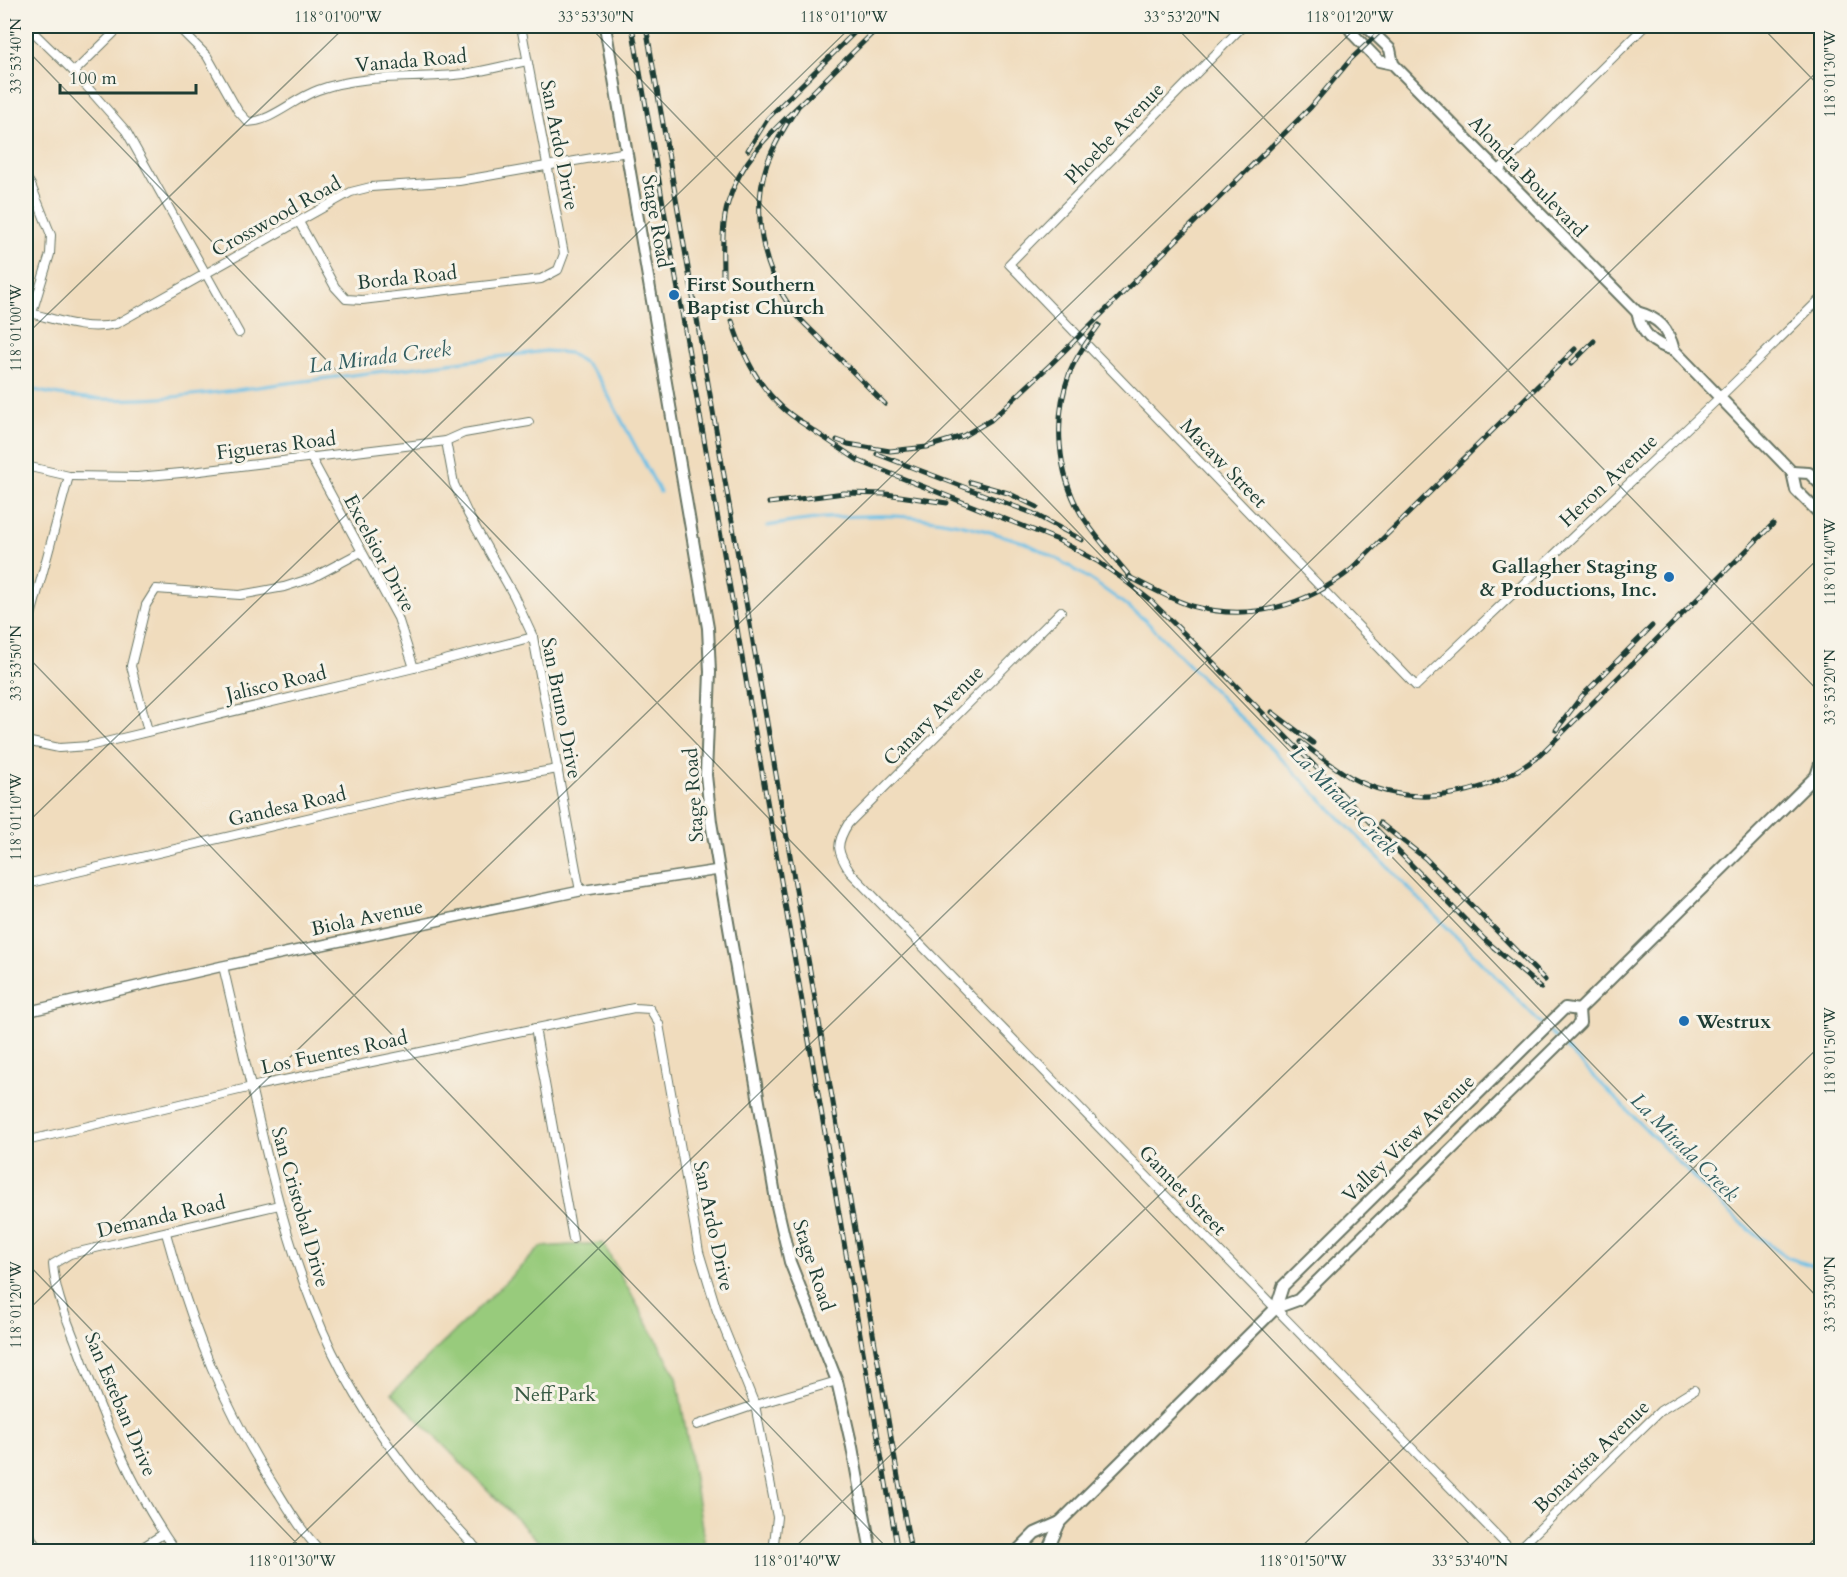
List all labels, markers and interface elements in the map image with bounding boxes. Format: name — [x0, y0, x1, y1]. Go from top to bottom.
text: 118°01'00"W — [294, 7, 382, 27]
text: 33°53'30"N — [558, 7, 634, 27]
text: 118°01'10"W — [800, 7, 888, 27]
text: 33°53'20"N — [1144, 7, 1220, 27]
text: 118°01'20"W — [1306, 7, 1394, 27]
text: 33°53'40"N — [6, 18, 26, 94]
text: 118°01'30"W — [1820, 30, 1840, 118]
street label: Vanada Road — [354, 42, 468, 79]
scale bar — [60, 57, 196, 95]
text: 100 m — [69, 66, 117, 91]
street label: Phoebe Avenue — [1059, 76, 1170, 190]
street label: San Ardo Drive — [534, 78, 585, 213]
street label: Alondra Boulevard — [1462, 110, 1593, 243]
street label: Crosswood Road — [207, 169, 346, 263]
street label: Stage Road — [635, 172, 678, 270]
street label: Borda Road — [356, 259, 459, 296]
place label: First Southern Baptist Church — [686, 271, 825, 321]
text: 118°01'00"W — [6, 284, 26, 372]
marker: First Southern Baptist Church — [667, 288, 681, 302]
water label: La Mirada Creek — [307, 334, 453, 381]
street label: Macaw Street — [1174, 413, 1274, 514]
street label: Figueras Road — [215, 425, 338, 466]
street label: Heron Avenue — [1553, 428, 1663, 533]
street label: Excelsior Drive — [337, 490, 422, 617]
text: 118°01'40"W — [1820, 518, 1840, 606]
place label: Gallagher Staging & Productions, Inc. — [1480, 553, 1657, 603]
marker: Gallagher Staging & Productions, Inc. — [1662, 570, 1676, 584]
text: 33°53'50"N — [6, 625, 26, 701]
street label: San Bruno Drive — [535, 635, 588, 781]
text: 33°53'20"N — [1820, 649, 1840, 725]
street label: Jalisco Road — [220, 659, 329, 709]
street label: Canary Avenue — [877, 659, 990, 772]
water label: La Mirada Creek — [1284, 740, 1404, 863]
street label: Stage Road — [677, 746, 710, 843]
text: 118°01'10"W — [6, 773, 26, 861]
street label: Gandesa Road — [225, 780, 349, 833]
street label: Biola Avenue — [309, 892, 426, 943]
text: 118°01'50"W — [1820, 1007, 1840, 1095]
place label: Westrux — [1695, 1008, 1771, 1035]
marker: Westrux — [1677, 1014, 1691, 1028]
street label: Los Fuentes Road — [258, 1024, 410, 1081]
street label: Valley View Avenue — [1336, 1068, 1480, 1209]
water label: La Mirada Creek — [1624, 1087, 1746, 1209]
street label: San Cristobal Drive — [265, 1124, 336, 1290]
street label: Gannet Street — [1133, 1139, 1233, 1242]
street label: San Ardo Drive — [687, 1159, 740, 1294]
street label: Demanda Road — [94, 1189, 228, 1244]
street label: Stage Road — [786, 1216, 841, 1315]
text: 33°53'30"N — [1820, 1256, 1840, 1332]
text: 118°01'20"W — [6, 1261, 26, 1349]
street label: San Esteban Drive — [78, 1328, 163, 1481]
park label: Neff Park — [514, 1381, 596, 1408]
street label: Bonavista Avenue — [1527, 1394, 1655, 1519]
text: 118°01'30"W — [248, 1551, 336, 1571]
text: 118°01'40"W — [753, 1551, 841, 1571]
text: 118°01'50"W — [1259, 1551, 1347, 1571]
text: 33°53'40"N — [1432, 1551, 1508, 1571]

